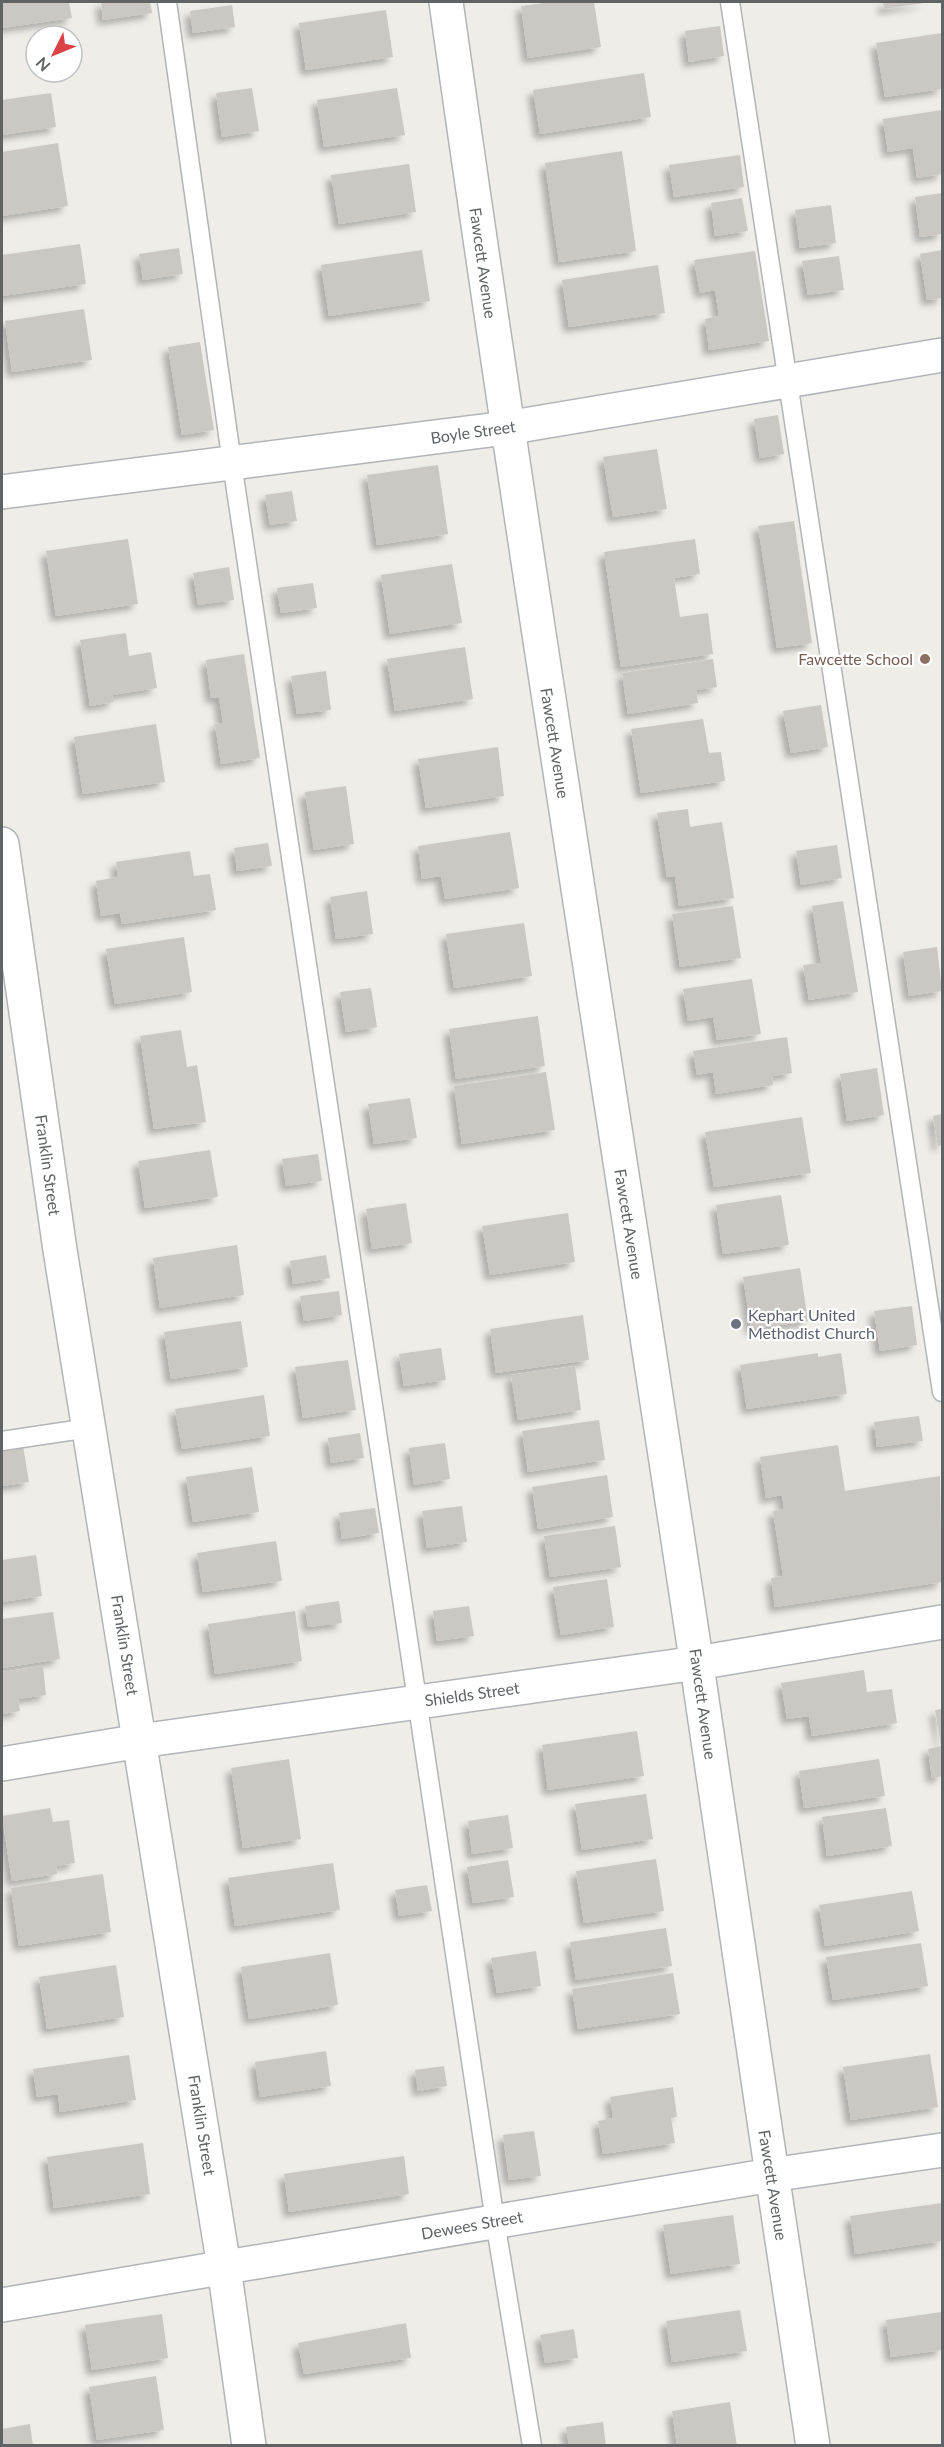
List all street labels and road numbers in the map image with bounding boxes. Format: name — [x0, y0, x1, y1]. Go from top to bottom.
street label: Fawcett Avenue — [466, 206, 501, 320]
street label: Boyle Street — [429, 416, 517, 447]
street label: Fawcett Avenue — [537, 686, 574, 800]
street label: Franklin Street — [32, 1113, 65, 1217]
street label: Fawcett Avenue — [611, 1167, 648, 1281]
street label: Franklin Street — [108, 1593, 143, 1697]
street label: Fawcett Avenue — [686, 1647, 721, 1761]
street label: Shields Street — [423, 1677, 521, 1710]
street label: Franklin Street — [185, 2073, 220, 2177]
street label: Fawcett Avenue — [755, 2128, 792, 2242]
street label: Dewees Street — [420, 2206, 524, 2243]

